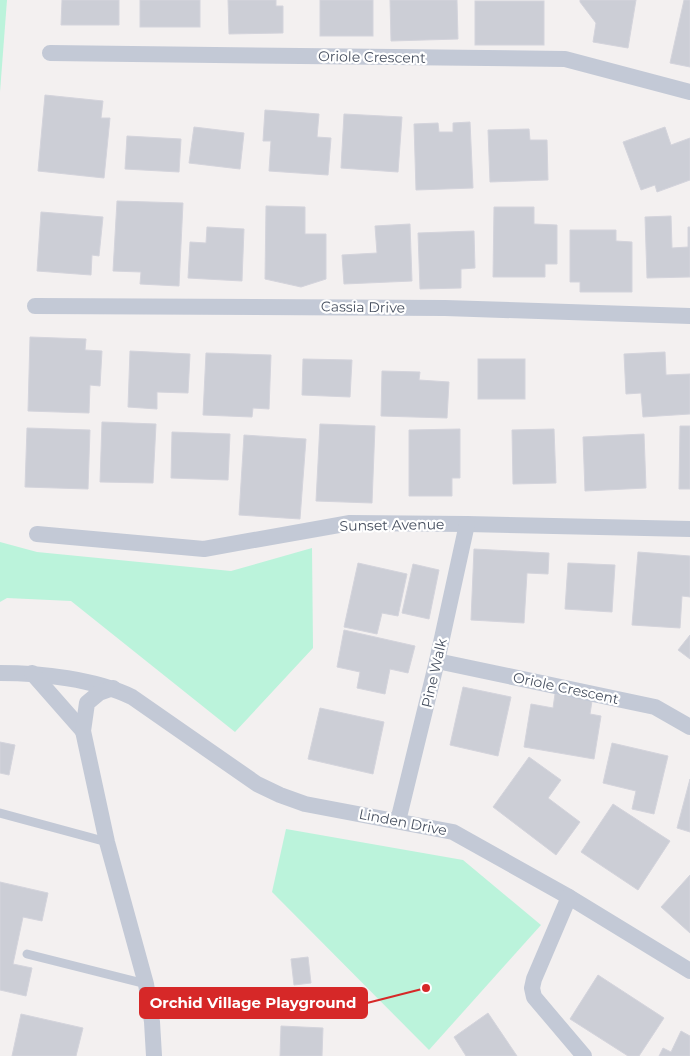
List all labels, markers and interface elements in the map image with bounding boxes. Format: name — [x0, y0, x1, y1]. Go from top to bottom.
street label: Oriole Crescent — [318, 47, 426, 67]
street label: Cassia Drive — [321, 297, 405, 317]
street label: Sunset Avenue — [339, 515, 445, 535]
street label: Pine Walk — [417, 636, 451, 709]
street label: Oriole Crescent — [511, 668, 621, 708]
street label: Linden Drive — [357, 805, 449, 839]
callout: Orchid Village Playground — [140, 988, 367, 1018]
text: Orchid Village Playground — [150, 993, 356, 1012]

